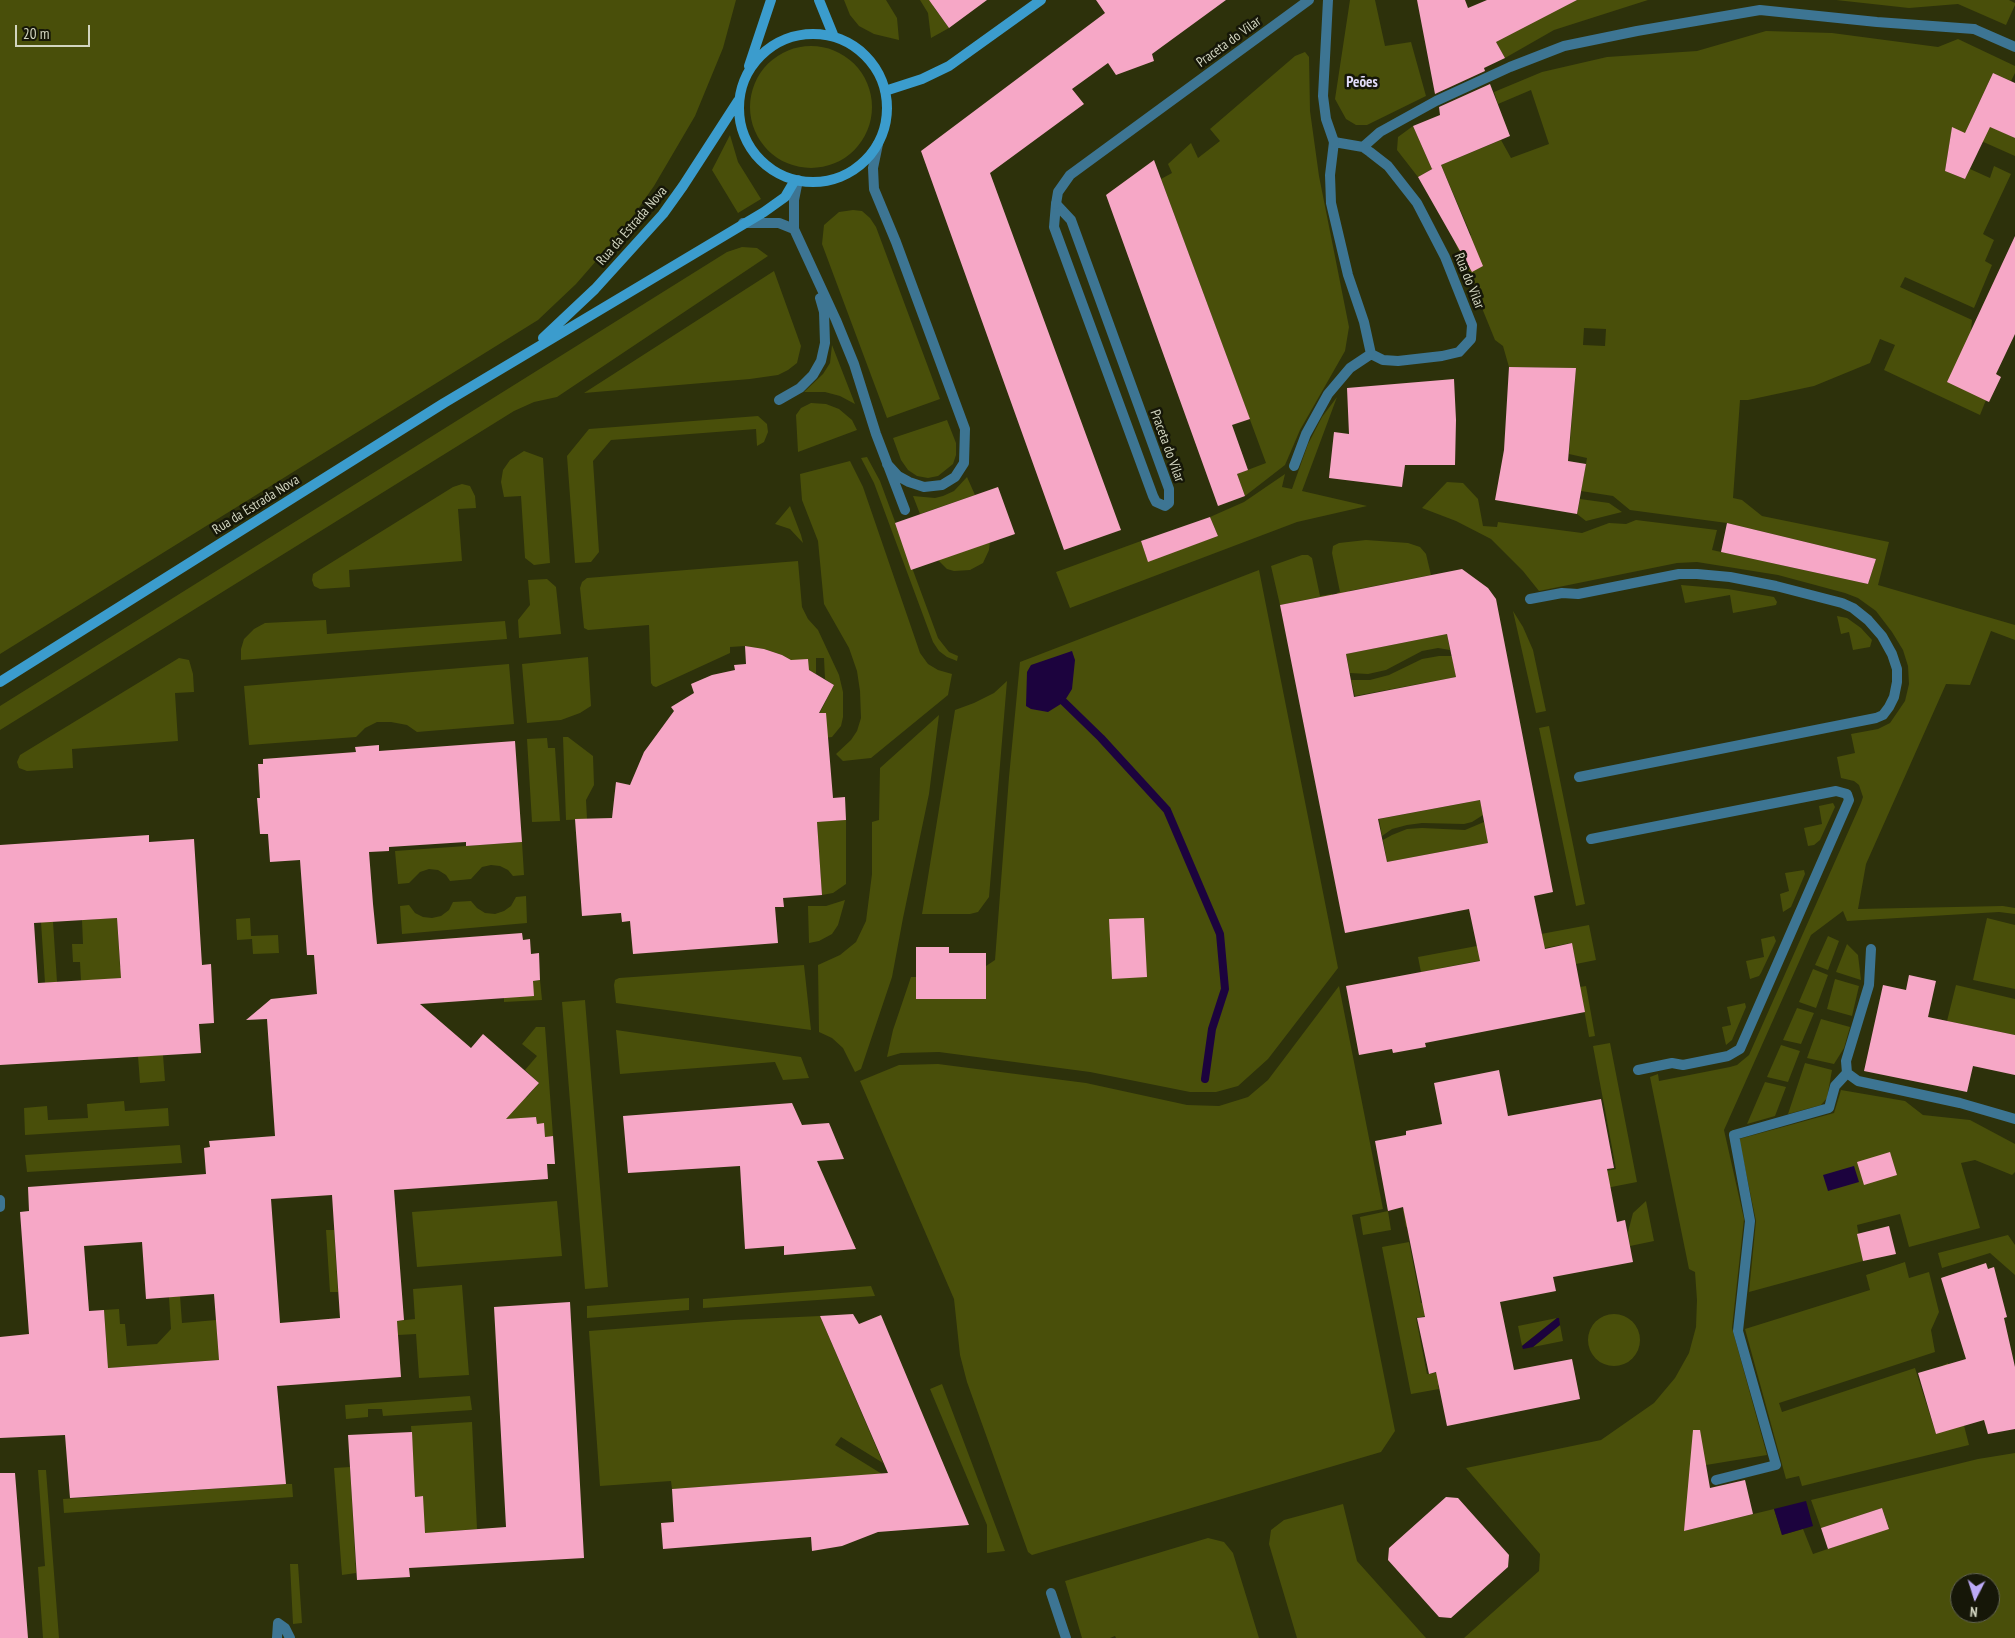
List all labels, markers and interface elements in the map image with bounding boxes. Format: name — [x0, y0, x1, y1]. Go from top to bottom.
street label: Praceta do Vilar — [1193, 13, 1265, 71]
scale bar — [18, 15, 92, 47]
text: 20 m — [23, 24, 49, 43]
district label: Peões — [1346, 74, 1378, 92]
street label: Rua da Estrada Nova — [593, 183, 671, 269]
street label: Rua do Vilar — [1450, 251, 1488, 311]
street label: Praceta do Vilar — [1146, 408, 1188, 484]
street label: Rua da Estrada Nova — [210, 472, 302, 538]
north arrow — [1950, 1573, 2000, 1623]
text: N — [1969, 1603, 1978, 1621]

